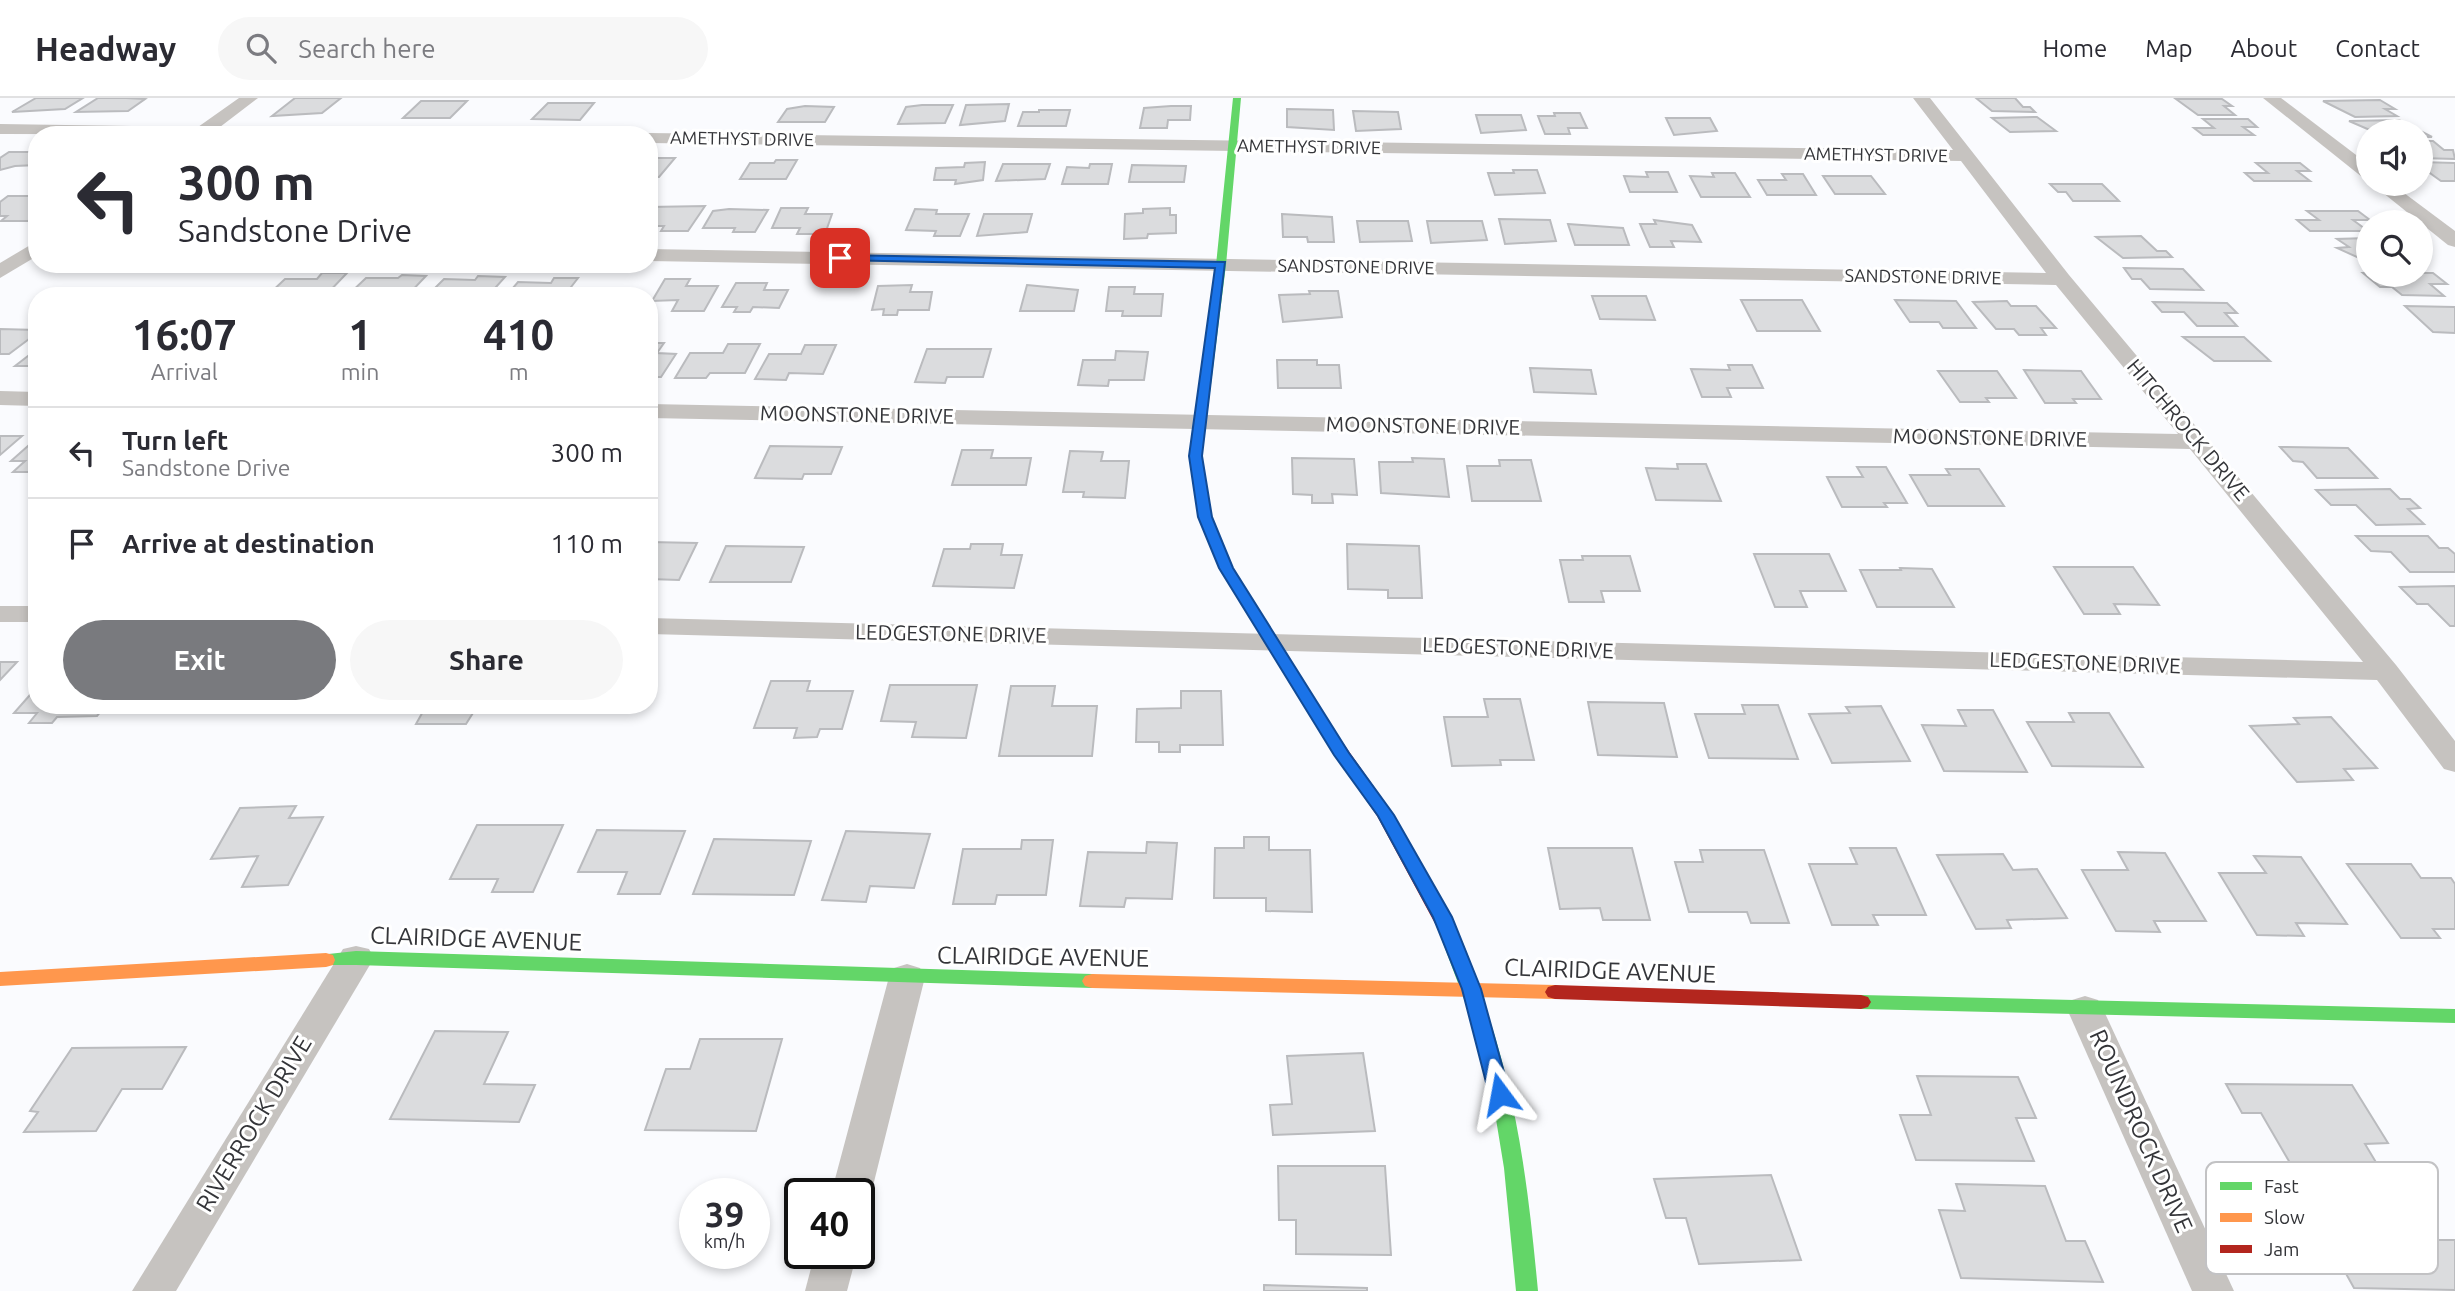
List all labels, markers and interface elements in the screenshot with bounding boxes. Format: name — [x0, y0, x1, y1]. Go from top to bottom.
search box — [218, 17, 708, 80]
icon: search — [242, 29, 280, 67]
text: Headway — [35, 30, 176, 67]
text: Search here — [298, 34, 436, 63]
text: Home — [2042, 35, 2107, 62]
text: Map — [2145, 35, 2192, 62]
text: About — [2230, 35, 2297, 62]
text: Contact — [2335, 35, 2420, 62]
map controls — [2356, 119, 2433, 287]
button: sound — [2356, 119, 2433, 196]
street label: AMETHYST DRIVE — [670, 127, 814, 149]
street label: AMETHYST DRIVE — [1237, 135, 1381, 157]
street label: AMETHYST DRIVE — [1804, 143, 1948, 165]
icon: left — [63, 154, 154, 245]
text: 300 m — [178, 154, 315, 209]
button: search — [2356, 210, 2433, 287]
text: Sandstone Drive — [178, 212, 412, 248]
pin — [810, 228, 870, 288]
icon: arrive — [821, 239, 859, 277]
street label: SANDSTONE DRIVE — [1277, 255, 1435, 277]
street label: SANDSTONE DRIVE — [1844, 265, 2002, 287]
text: 16:07 — [132, 311, 237, 358]
text: 1 — [348, 311, 372, 358]
text: 410 — [483, 311, 554, 358]
street label: HITCHROCK DRIVE — [2123, 354, 2255, 505]
text: Arrival — [151, 359, 218, 384]
text: min — [341, 359, 379, 384]
text: m — [509, 359, 529, 384]
street label: MOONSTONE DRIVE — [760, 400, 954, 428]
street label: MOONSTONE DRIVE — [1326, 411, 1520, 439]
street label: MOONSTONE DRIVE — [1893, 423, 2087, 451]
text: Turn left — [122, 426, 228, 455]
icon: left — [63, 434, 101, 472]
text: 300 m — [551, 438, 623, 467]
text: Sandstone Drive — [122, 455, 290, 480]
icon: arrive — [63, 525, 101, 563]
text: Arrive at destination — [122, 529, 375, 558]
text: 110 m — [551, 529, 623, 558]
street label: LEDGESTONE DRIVE — [855, 619, 1047, 647]
button: Exit — [63, 620, 336, 700]
button: Share — [350, 620, 623, 700]
street label: LEDGESTONE DRIVE — [1422, 632, 1614, 662]
street label: LEDGESTONE DRIVE — [1989, 647, 2181, 677]
street label: CLAIRIDGE AVENUE — [369, 921, 583, 956]
street label: CLAIRIDGE AVENUE — [937, 941, 1149, 972]
street label: CLAIRIDGE AVENUE — [1503, 953, 1717, 988]
street label: ROUNDROCK DRIVE — [2085, 1025, 2198, 1236]
street label: RIVERROCK DRIVE — [191, 1031, 317, 1216]
position arrow — [1463, 1057, 1537, 1131]
legend — [2206, 1162, 2438, 1274]
text: Fast — [2264, 1175, 2299, 1197]
speed limit sign: 40 — [784, 1178, 875, 1269]
text: 39 — [705, 1194, 744, 1234]
text: Slow — [2264, 1206, 2305, 1228]
text: km/h — [704, 1231, 745, 1251]
text: Jam — [2264, 1238, 2300, 1260]

